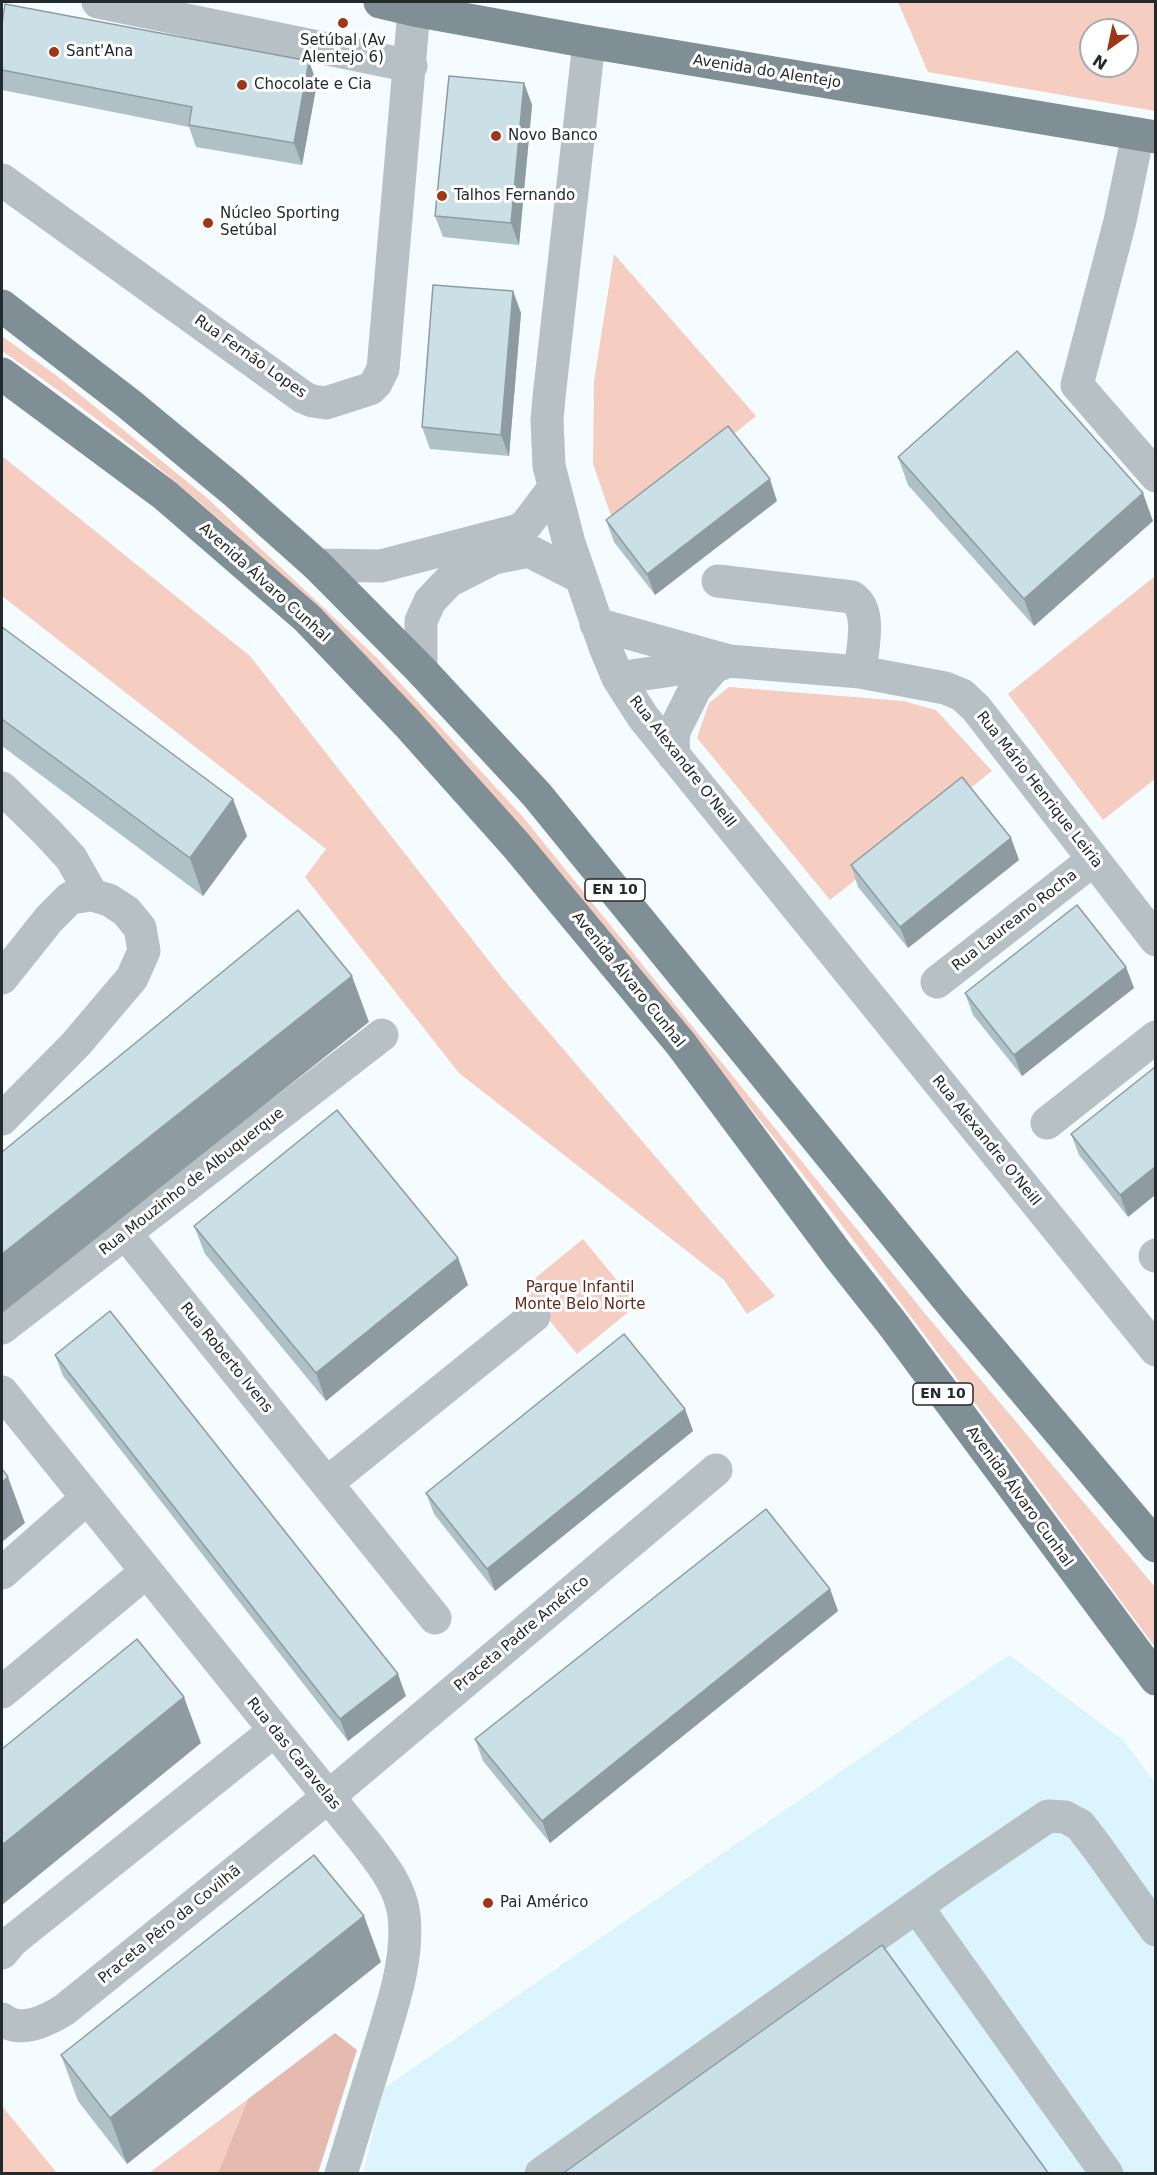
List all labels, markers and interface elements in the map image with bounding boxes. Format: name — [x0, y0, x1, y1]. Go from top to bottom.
marker: Setúbal (Av Alentejo 6) — [336, 16, 350, 30]
north arrow — [1079, 18, 1139, 78]
place label: Setúbal (Av Alentejo 6) — [300, 32, 386, 67]
place label: Sant'Ana — [66, 43, 133, 61]
marker: Sant'Ana — [47, 45, 61, 59]
text: N — [1089, 50, 1111, 73]
street label: Avenida do Alentejo — [692, 51, 842, 93]
place label: Chocolate e Cia — [254, 76, 372, 94]
marker: Chocolate e Cia — [235, 78, 249, 92]
place label: Novo Banco — [508, 127, 598, 145]
marker: Novo Banco — [489, 129, 503, 143]
place label: Talhos Fernando — [454, 187, 575, 205]
marker: Talhos Fernando — [435, 189, 449, 203]
place label: Núcleo Sporting Setúbal — [220, 205, 340, 240]
marker: Núcleo Sporting Setúbal — [201, 216, 215, 230]
street label: Rua Fernão Lopes — [191, 312, 309, 402]
street label: Avenida Álvaro Cunhal — [195, 520, 333, 646]
street label: Rua Alexandre O'Neill — [625, 692, 739, 832]
street label: Rua Mário Henrique Leiria — [972, 708, 1106, 872]
street label: Rua Laureano Rocha — [949, 867, 1081, 975]
road number: EN 10 — [585, 879, 645, 901]
street label: Avenida Álvaro Cunhal — [568, 909, 688, 1051]
street label: Rua Alexandre O'Neill — [928, 1072, 1044, 1210]
street label: Rua Mouzinho de Albuquerque — [96, 1104, 288, 1260]
park label: Parque Infantil Monte Belo Norte — [515, 1279, 645, 1314]
street label: Rua Roberto Ivens — [176, 1299, 276, 1417]
road number: EN 10 — [913, 1383, 973, 1405]
street label: Avenida Álvaro Cunhal — [962, 1423, 1076, 1571]
street label: Praceta Padre Américo — [451, 1572, 593, 1696]
street label: Rua das Caravelas — [242, 1694, 344, 1814]
street label: Praceta Pêro da Covilhã — [95, 1862, 245, 1988]
place label: Pai Américo — [500, 1894, 588, 1912]
marker: Pai Américo — [481, 1896, 495, 1910]

